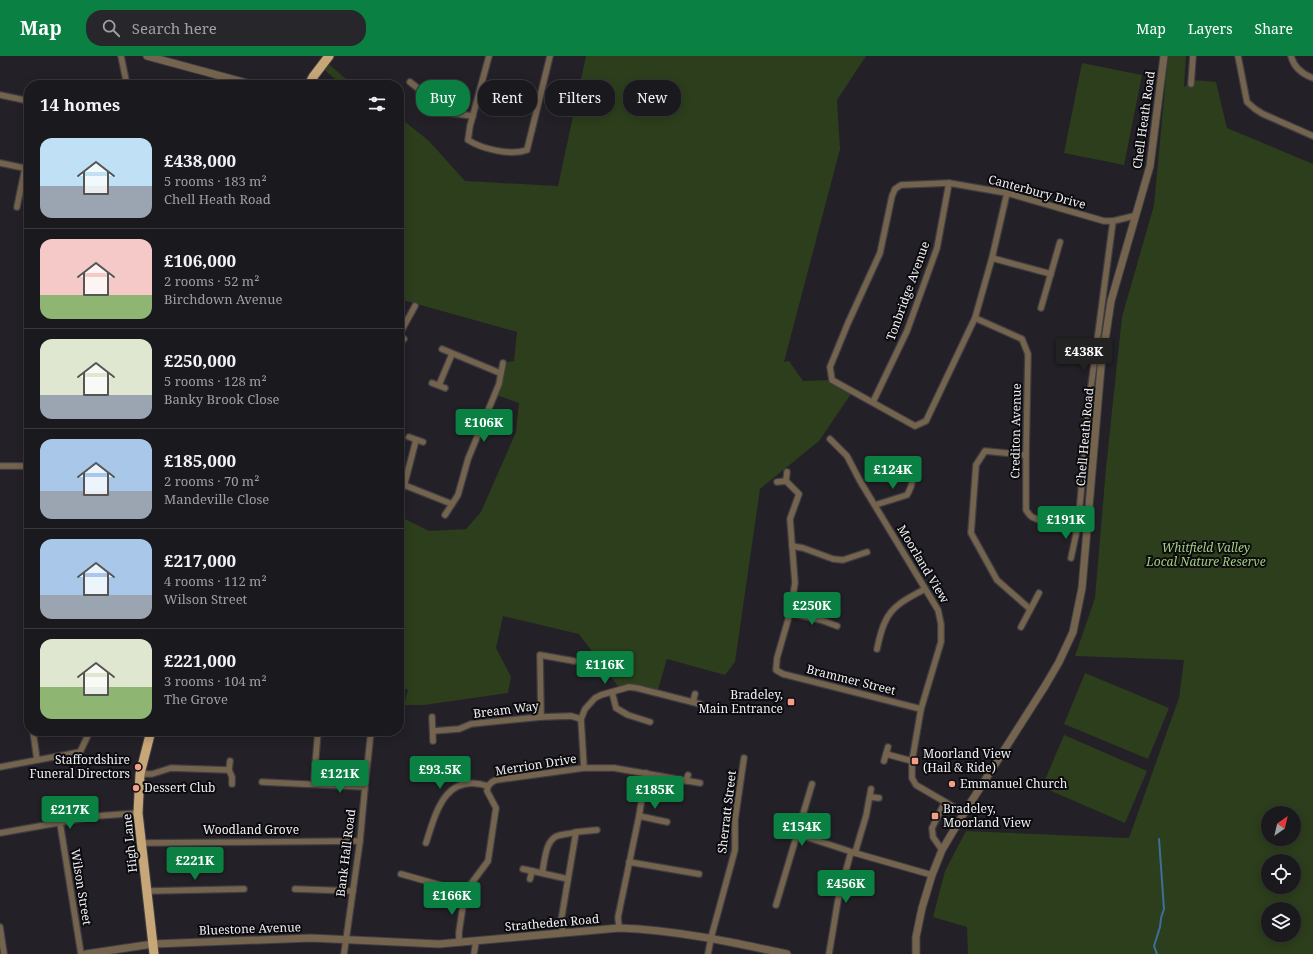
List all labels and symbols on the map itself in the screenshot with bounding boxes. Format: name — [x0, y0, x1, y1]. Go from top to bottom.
street label: Chell Heath Road — [1128, 69, 1159, 170]
street label: Canterbury Drive — [986, 170, 1088, 213]
street label: Tonbridge Avenue — [882, 239, 933, 343]
pin: £438K — [1056, 338, 1112, 372]
street label: Crediton Avenue — [1006, 383, 1025, 479]
street label: Chell Heath Road — [1072, 387, 1097, 487]
pin: £106K — [456, 409, 512, 443]
pin: £124K — [865, 456, 921, 490]
pin: £191K — [1038, 506, 1094, 540]
street label: Moorland View — [893, 522, 954, 606]
park label: Whitfield Valley Local Nature Reserve — [1145, 539, 1266, 570]
pin: £250K — [784, 592, 840, 626]
pin: £116K — [577, 651, 633, 685]
street label: Brammer Street — [805, 660, 898, 699]
place label: Bradeley, Main Entrance — [699, 686, 783, 717]
street label: Bream Way — [472, 697, 540, 722]
marker: Bradeley, Main Entrance — [786, 697, 796, 707]
place label: Moorland View (Hail & Ride) — [923, 745, 1012, 776]
street label: Merrion Drive — [494, 750, 578, 779]
place label: Staffordshire Funeral Directors — [29, 751, 130, 782]
pin: £93.5K — [407, 756, 473, 790]
marker: Moorland View (Hail & Ride) — [910, 756, 920, 766]
pin: £121K — [312, 760, 368, 794]
marker: Staffordshire Funeral Directors — [133, 762, 143, 772]
street label: Sherratt Street — [713, 769, 740, 854]
place label: Emmanuel Church — [960, 775, 1068, 792]
pin: £185K — [627, 776, 683, 810]
place label: Dessert Club — [144, 779, 215, 796]
marker: Emmanuel Church — [947, 779, 957, 789]
marker: Dessert Club — [131, 783, 141, 793]
pin: £217K — [42, 796, 98, 830]
place label: Bradeley, Moorland View — [943, 800, 1032, 831]
north arrow — [1261, 806, 1301, 846]
street label: Bank Hall Road — [332, 807, 359, 898]
marker: Bradeley, Moorland View — [930, 811, 940, 821]
street label: High Lane — [118, 813, 141, 873]
pin: £154K — [774, 813, 830, 847]
street label: Woodland Grove — [203, 821, 299, 838]
pin: £221K — [167, 847, 223, 881]
street label: Wilson Street — [67, 848, 96, 926]
pin: £456K — [818, 870, 874, 904]
pin: £166K — [424, 882, 480, 916]
street label: Stratheden Road — [504, 910, 601, 935]
street label: Bluestone Avenue — [199, 918, 301, 939]

